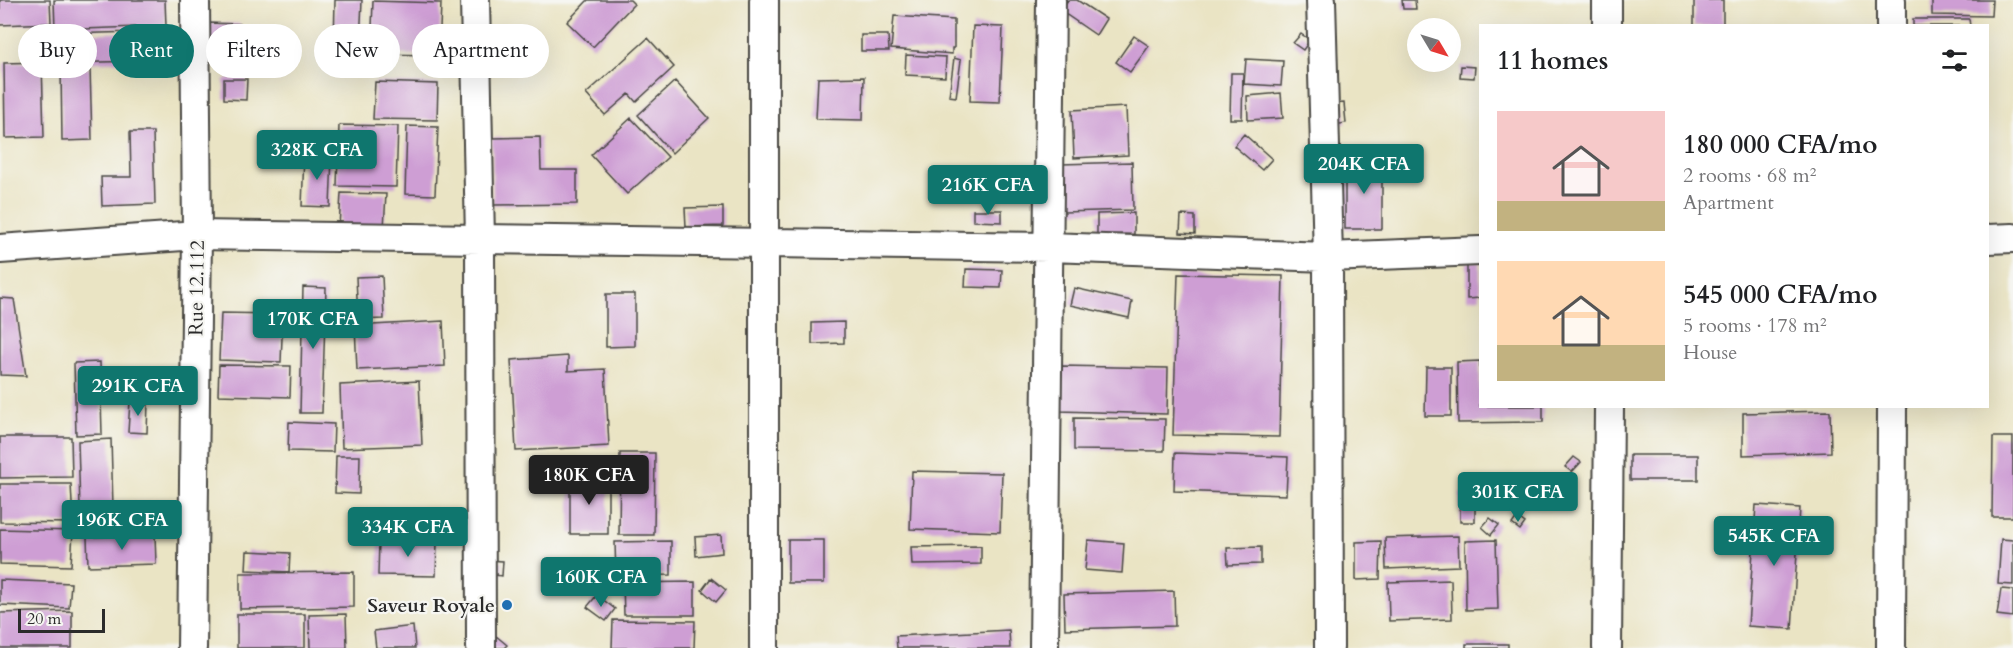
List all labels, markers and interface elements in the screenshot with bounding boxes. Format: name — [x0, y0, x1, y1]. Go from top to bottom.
north arrow — [1407, 18, 1461, 72]
map controls — [1407, 18, 1461, 72]
chip: Buy — [18, 24, 97, 78]
chip: Rent — [109, 24, 194, 78]
chip: Filters — [206, 24, 302, 78]
chip: New — [314, 24, 400, 78]
chip: Apartment — [412, 24, 549, 78]
text: 11 homes — [1497, 43, 1608, 78]
icon: filters — [1938, 44, 1971, 77]
text: 180 000 CFA/mo — [1683, 127, 1877, 162]
pin: 328K CFA — [255, 130, 379, 181]
icon: home — [1545, 135, 1617, 207]
text: 328K CFA — [271, 136, 363, 163]
pin: 204K CFA — [1302, 144, 1426, 195]
text: 204K CFA — [1318, 150, 1410, 177]
text: 2 rooms · 68 m² — [1683, 162, 1816, 189]
pin: 216K CFA — [926, 165, 1050, 216]
text: 216K CFA — [942, 171, 1034, 198]
text: Apartment — [1683, 189, 1774, 216]
street label: Rue 12.112 — [182, 240, 211, 336]
text: 545 000 CFA/mo — [1683, 277, 1877, 312]
icon: home — [1545, 285, 1617, 357]
pin: 170K CFA — [251, 299, 375, 350]
text: 170K CFA — [267, 305, 359, 332]
text: 5 rooms · 178 m² — [1683, 312, 1827, 339]
text: House — [1683, 339, 1737, 366]
pin: 291K CFA — [76, 366, 200, 417]
text: 291K CFA — [92, 372, 184, 399]
pin: 180K CFA — [527, 455, 651, 506]
text: 180K CFA — [543, 461, 635, 488]
pin: 301K CFA — [1456, 472, 1580, 523]
text: 301K CFA — [1472, 478, 1564, 505]
pin: 196K CFA — [60, 500, 184, 551]
text: 196K CFA — [76, 506, 168, 533]
pin: 334K CFA — [346, 507, 470, 558]
text: 334K CFA — [362, 513, 454, 540]
pin: 545K CFA — [1712, 516, 1836, 567]
text: 545K CFA — [1728, 522, 1820, 549]
pin: 160K CFA — [539, 557, 663, 608]
text: 160K CFA — [555, 563, 647, 590]
place label: Saveur Royale — [367, 592, 495, 619]
marker: Saveur Royale — [500, 598, 514, 612]
scale bar — [18, 606, 105, 634]
text: 20 m — [27, 608, 61, 630]

